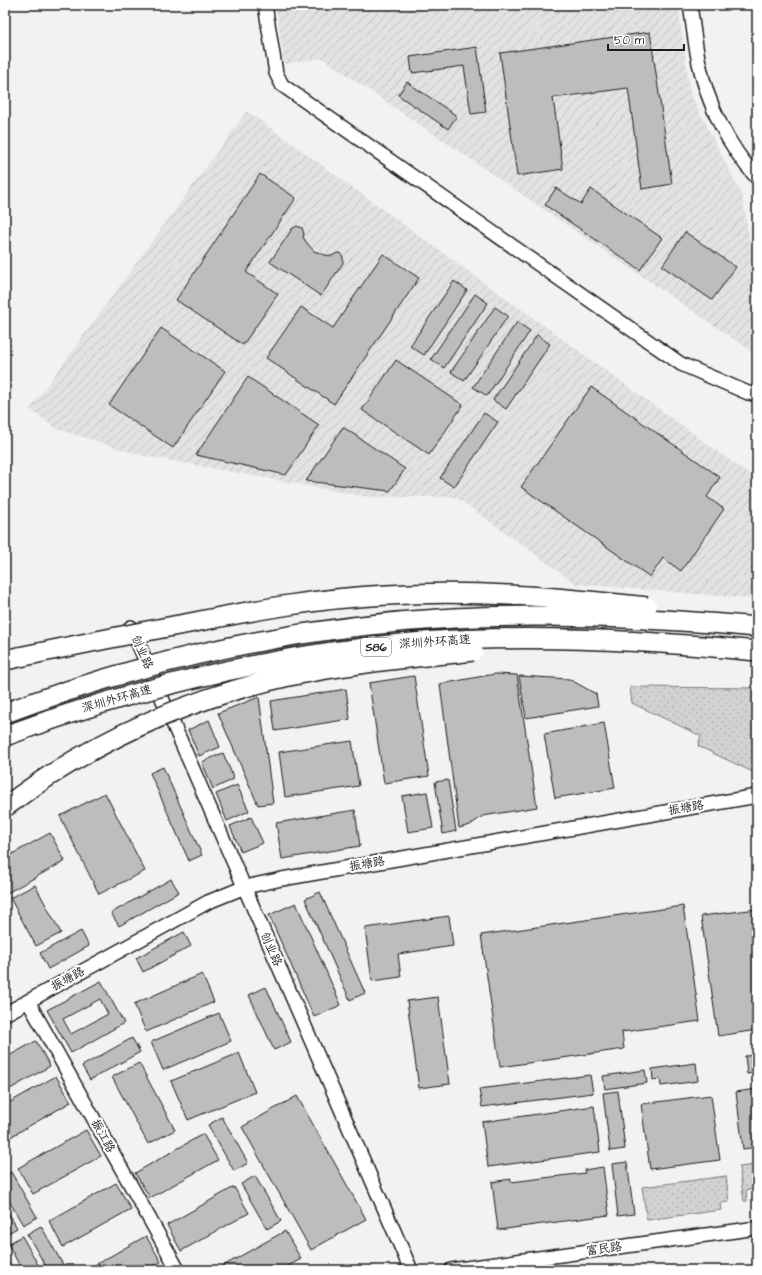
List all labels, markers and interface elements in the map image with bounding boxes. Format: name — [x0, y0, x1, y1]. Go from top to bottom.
scale bar — [608, 26, 684, 52]
text: 50 m — [614, 32, 645, 49]
street label: 深圳外环高速 — [398, 631, 472, 653]
street label: 创业路 — [127, 632, 157, 672]
road number: S86 — [361, 638, 391, 656]
street label: 深圳外环高速 — [80, 681, 154, 717]
street label: 振塘路 — [667, 797, 705, 819]
street label: 振塘路 — [348, 853, 386, 875]
street label: 创业路 — [256, 929, 286, 969]
street label: 振塘路 — [48, 963, 88, 995]
street label: 振江路 — [87, 1116, 119, 1156]
street label: 富民路 — [585, 1238, 623, 1260]

